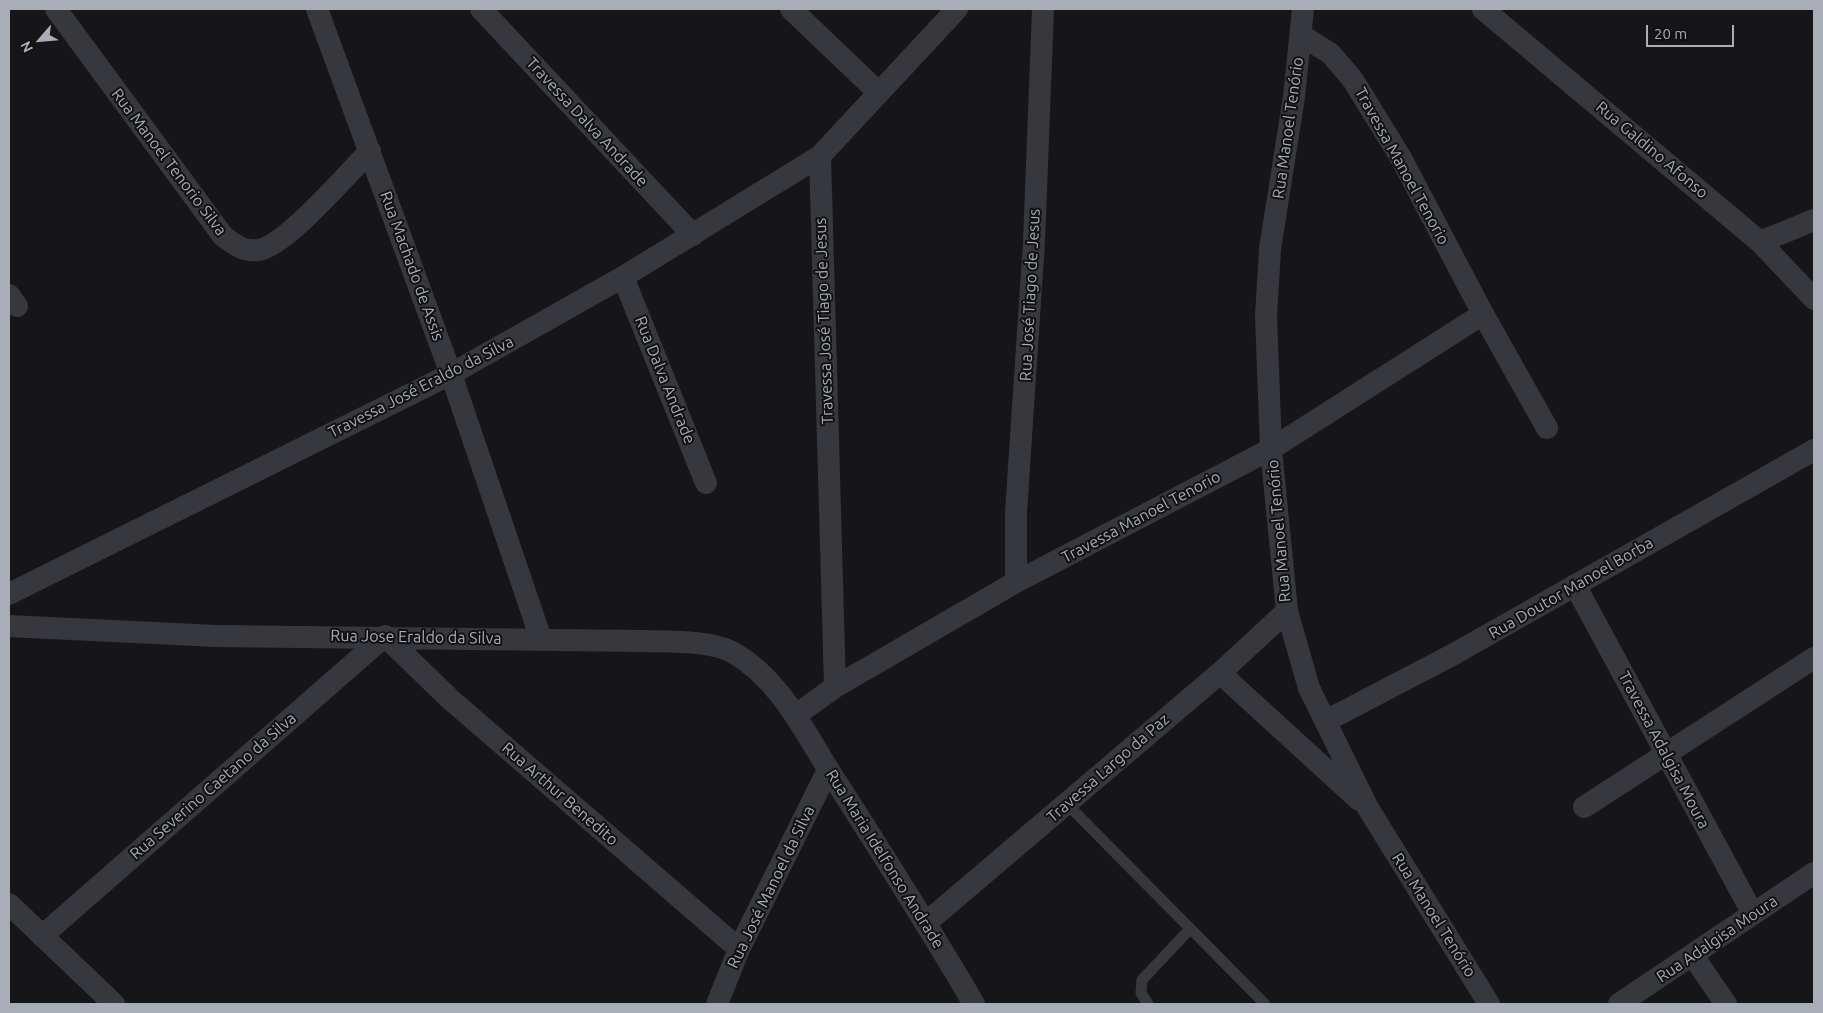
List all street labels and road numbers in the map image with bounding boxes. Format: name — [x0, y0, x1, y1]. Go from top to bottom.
street label: Travessa Dalva Andrade — [522, 53, 652, 191]
street label: Rua Manoel Tenório — [1269, 56, 1307, 200]
street label: Travessa Manoel Tenorio — [1351, 84, 1453, 248]
street label: Rua Manoel Tenorio Silva — [107, 85, 231, 239]
street label: Rua Galdino Afonso — [1592, 97, 1712, 203]
street label: Rua Machado de Assis — [376, 189, 448, 343]
street label: Rua José Tiago de Jesus — [1016, 208, 1044, 382]
street label: Travessa José Tiago de Jesus — [811, 217, 837, 425]
street label: Rua Dalva Andrade — [631, 313, 699, 447]
street label: Travessa José Eraldo da Silva — [325, 332, 517, 442]
street label: Rua Manoel Tenório — [1263, 459, 1295, 603]
street label: Travessa Manoel Tenorio — [1058, 467, 1224, 567]
street label: Rua Doutor Manoel Borba — [1485, 533, 1657, 643]
street label: Rua Jose Eraldo da Silva — [330, 626, 502, 648]
street label: Travessa Adalgisa Moura — [1614, 668, 1714, 832]
street label: Rua Severino Caetano da Silva — [126, 709, 300, 863]
street label: Travessa Largo da Paz — [1043, 710, 1173, 826]
street label: Rua Arthur Benedito — [498, 738, 622, 850]
street label: Rua Maria Idelfonso Andrade — [822, 766, 948, 952]
street label: Rua José Manoel da Silva — [723, 802, 819, 972]
street label: Rua Manoel Tenório — [1388, 849, 1480, 981]
street label: Rua Adalgisa Moura — [1653, 891, 1781, 987]

